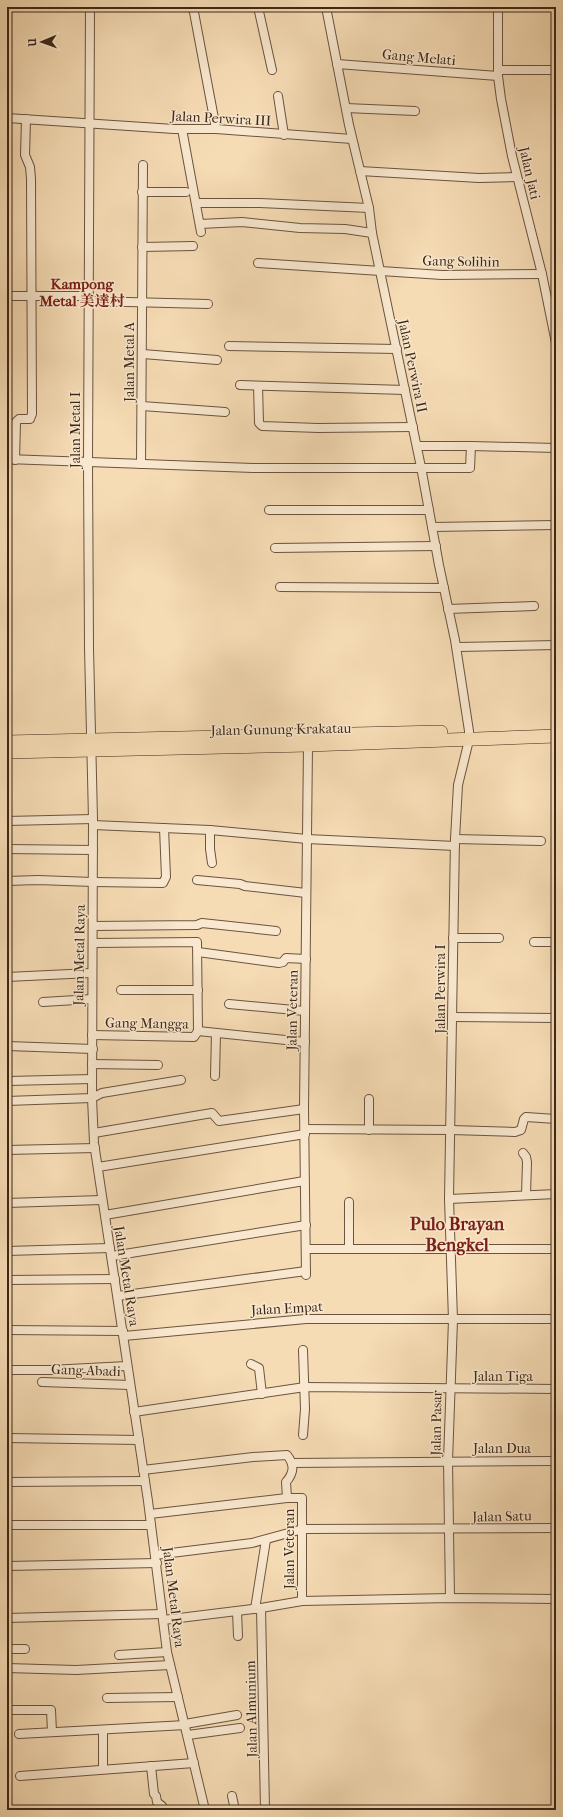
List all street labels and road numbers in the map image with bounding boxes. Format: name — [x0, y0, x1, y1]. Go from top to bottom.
street label: Gang Melati — [381, 46, 457, 69]
street label: Jalan Perwira III — [169, 107, 272, 130]
street label: Jalan Jati — [515, 144, 544, 201]
street label: Gang Solihin — [422, 252, 500, 271]
street label: Jalan Perwira II — [394, 317, 431, 415]
street label: Jalan Metal A — [121, 321, 138, 403]
street label: Jalan Metal I — [67, 391, 84, 469]
street label: Jalan Gunung Krakatau — [209, 720, 352, 739]
street label: Jalan Metal Raya — [70, 904, 89, 1007]
street label: Jalan Perwira I — [432, 944, 449, 1035]
street label: Jalan Veteran — [283, 970, 302, 1051]
street label: Gang Mangga — [105, 1014, 190, 1033]
street label: Jalan Metal Raya — [110, 1224, 143, 1328]
street label: Jalan Empat — [250, 1298, 324, 1319]
street label: Gang Abadi — [51, 1361, 121, 1380]
street label: Jalan Tiga — [472, 1368, 534, 1385]
street label: Jalan Pasar — [427, 1390, 446, 1457]
street label: Jalan Dua — [472, 1440, 532, 1457]
street label: Jalan Satu — [471, 1507, 532, 1526]
street label: Jalan Veteran — [281, 1509, 298, 1590]
street label: Jalan Metal Raya — [159, 1545, 188, 1649]
street label: Jalan Almunium — [242, 1660, 261, 1759]

